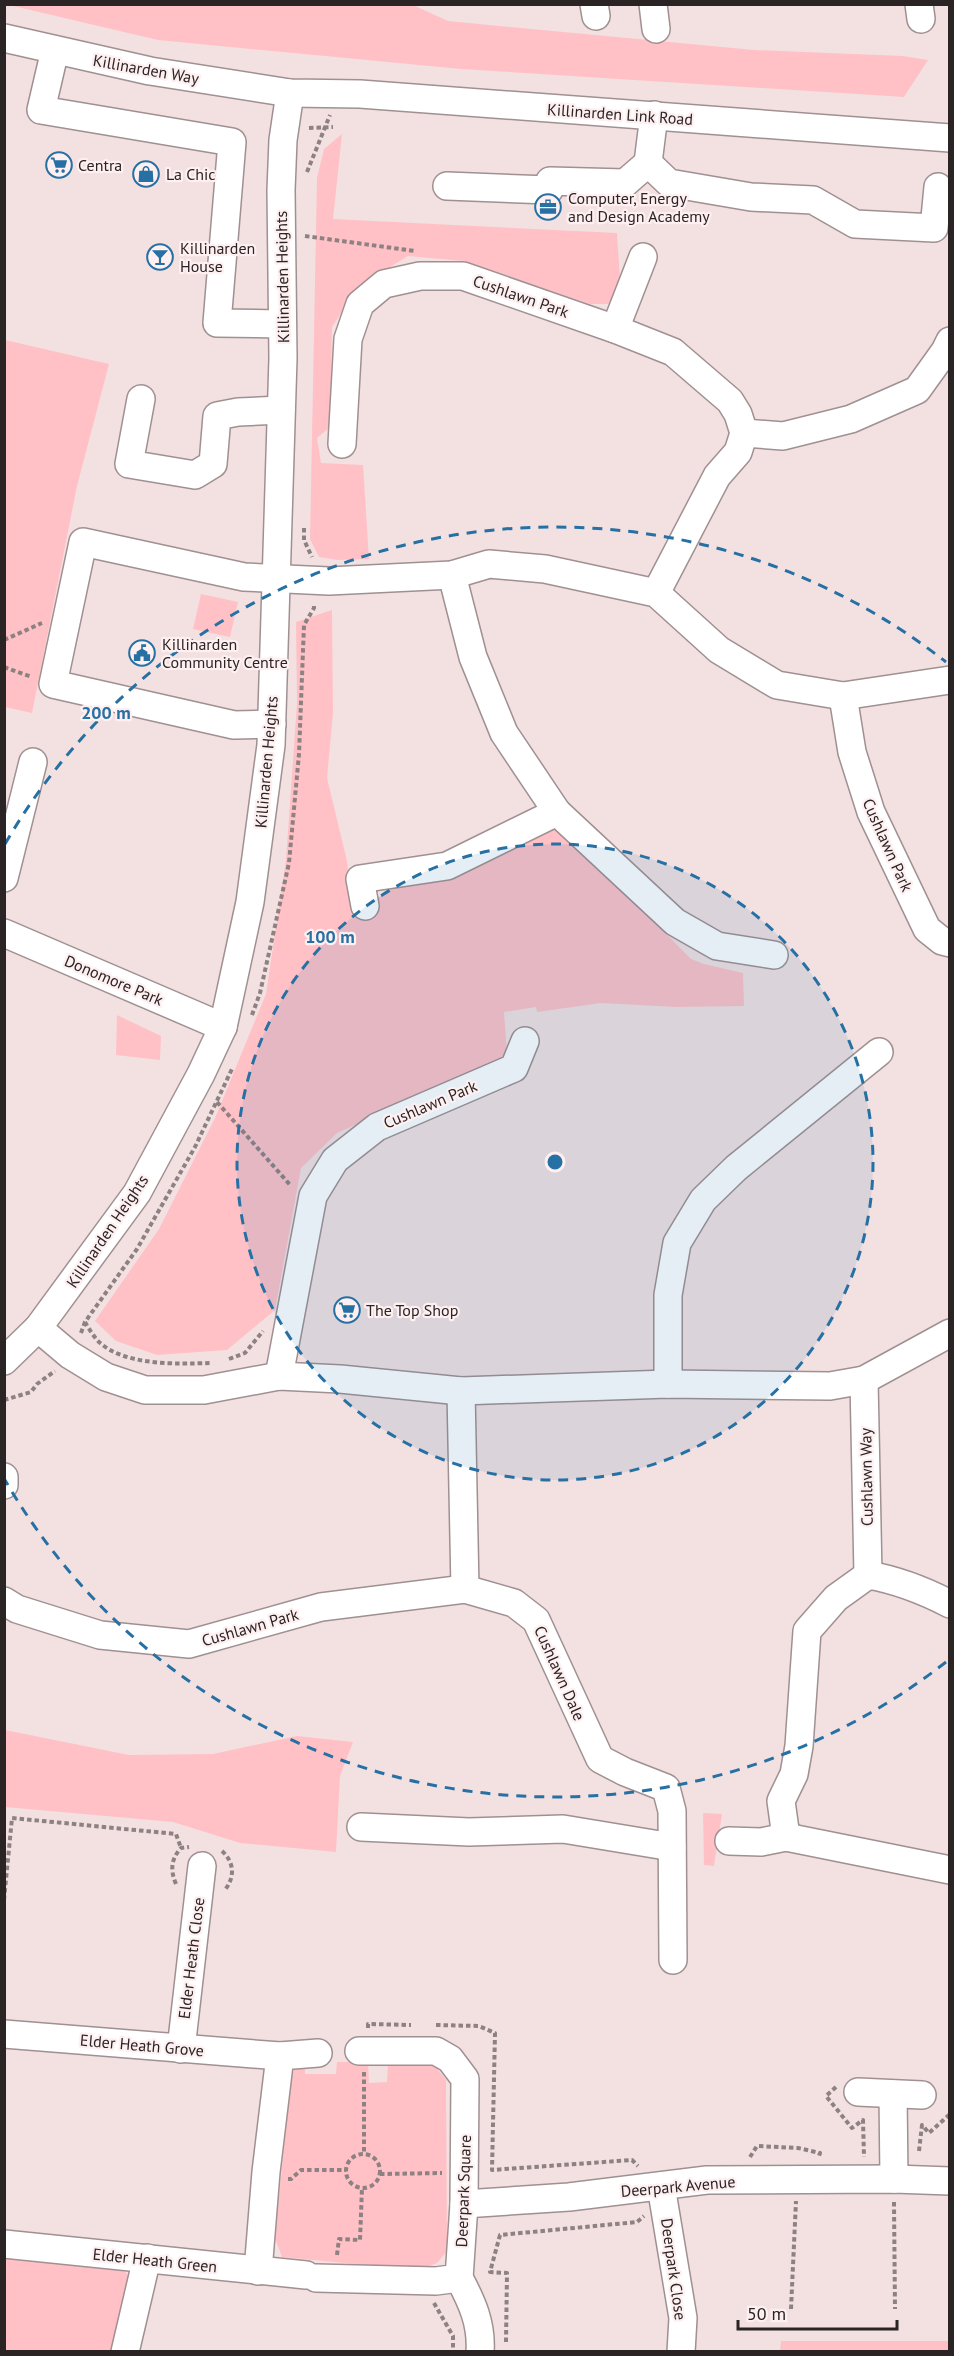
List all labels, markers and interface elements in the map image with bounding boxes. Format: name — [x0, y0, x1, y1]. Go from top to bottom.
street label: Killinarden Way — [91, 50, 201, 88]
street label: Killinarden Link Road — [546, 99, 694, 129]
supermarket icon: Centra — [44, 150, 74, 180]
place label: Centra — [78, 155, 122, 175]
shop icon: La Chic — [131, 159, 161, 189]
place label: La Chic — [166, 164, 216, 184]
place label: Computer, Energy and Design Academy — [568, 188, 710, 226]
office icon: Computer, Energy and Design Academy — [533, 192, 563, 222]
street label: Killinarden Heights — [271, 210, 293, 343]
place label: Killinarden House — [180, 238, 255, 276]
bar icon: Killinarden House — [145, 242, 175, 272]
street label: Cushlawn Park — [471, 270, 572, 322]
place label: Killinarden Community Centre — [162, 634, 288, 672]
public building icon: Killinarden Community Centre — [127, 638, 157, 668]
street label: Killinarden Heights — [250, 695, 282, 829]
text: 200 m — [81, 701, 131, 724]
street label: Cushlawn Park — [859, 795, 918, 895]
text: 100 m — [305, 925, 355, 948]
street label: Donomore Park — [62, 950, 167, 1010]
street label: Cushlawn Park — [380, 1075, 480, 1133]
centre of rings — [545, 1152, 565, 1172]
street label: Killinarden Heights — [62, 1170, 152, 1291]
supermarket icon: The Top Shop — [332, 1295, 362, 1325]
place label: The Top Shop — [366, 1300, 458, 1320]
street label: Cushlawn Way — [855, 1427, 877, 1526]
street label: Cushlawn Park — [199, 1604, 301, 1650]
street label: Cushlawn Dale — [530, 1623, 590, 1723]
street label: Elder Heath Close — [174, 1896, 208, 2020]
street label: Elder Heath Grove — [79, 2030, 205, 2060]
street label: Deerpark Square — [451, 2134, 475, 2248]
street label: Deerpark Avenue — [620, 2171, 736, 2201]
street label: Deerpark Close — [657, 2217, 691, 2321]
street label: Elder Heath Green — [92, 2244, 218, 2276]
scale bar — [738, 2293, 897, 2331]
text: 50 m — [747, 2302, 786, 2325]

